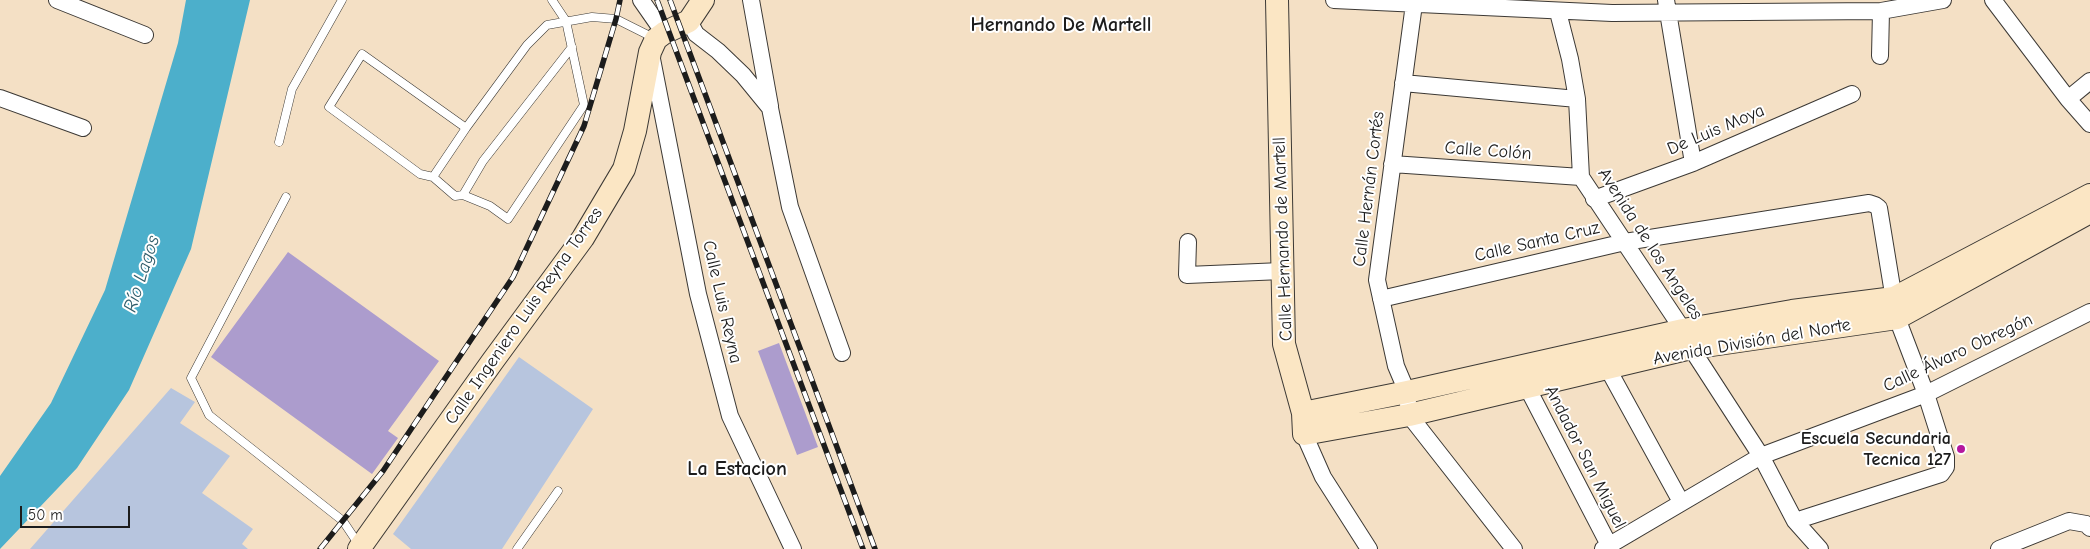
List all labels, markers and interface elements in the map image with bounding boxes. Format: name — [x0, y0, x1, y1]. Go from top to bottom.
district label: Hernando De Martell — [970, 13, 1152, 37]
street label: De Luis Moya — [1664, 100, 1768, 160]
street label: Calle Hernán Cortés — [1349, 110, 1389, 268]
street label: Calle Hernando de Martell — [1269, 137, 1297, 341]
street label: Calle Colón — [1444, 137, 1532, 165]
street label: Avenida de los Angeles — [1593, 164, 1707, 324]
street label: Calle Ingeniero Luis Reyna Torres — [440, 203, 608, 429]
street label: Calle Santa Cruz — [1472, 217, 1602, 267]
water label: Río Lagos — [119, 233, 165, 315]
street label: Calle Luis Reyna — [697, 238, 747, 366]
street label: Calle Álvaro Obregón — [1880, 309, 2036, 397]
street label: Avenida División del Norte — [1652, 314, 1852, 370]
street label: Andador San Miguel — [1540, 382, 1630, 532]
place label: Escuela Secundaria Tecnica 127 — [1801, 428, 1951, 470]
marker: Escuela Secundaria Tecnica 127 — [1955, 443, 1967, 455]
district label: La Estacion — [687, 457, 787, 481]
scale bar — [22, 496, 132, 528]
text: 50 m — [28, 506, 63, 524]

